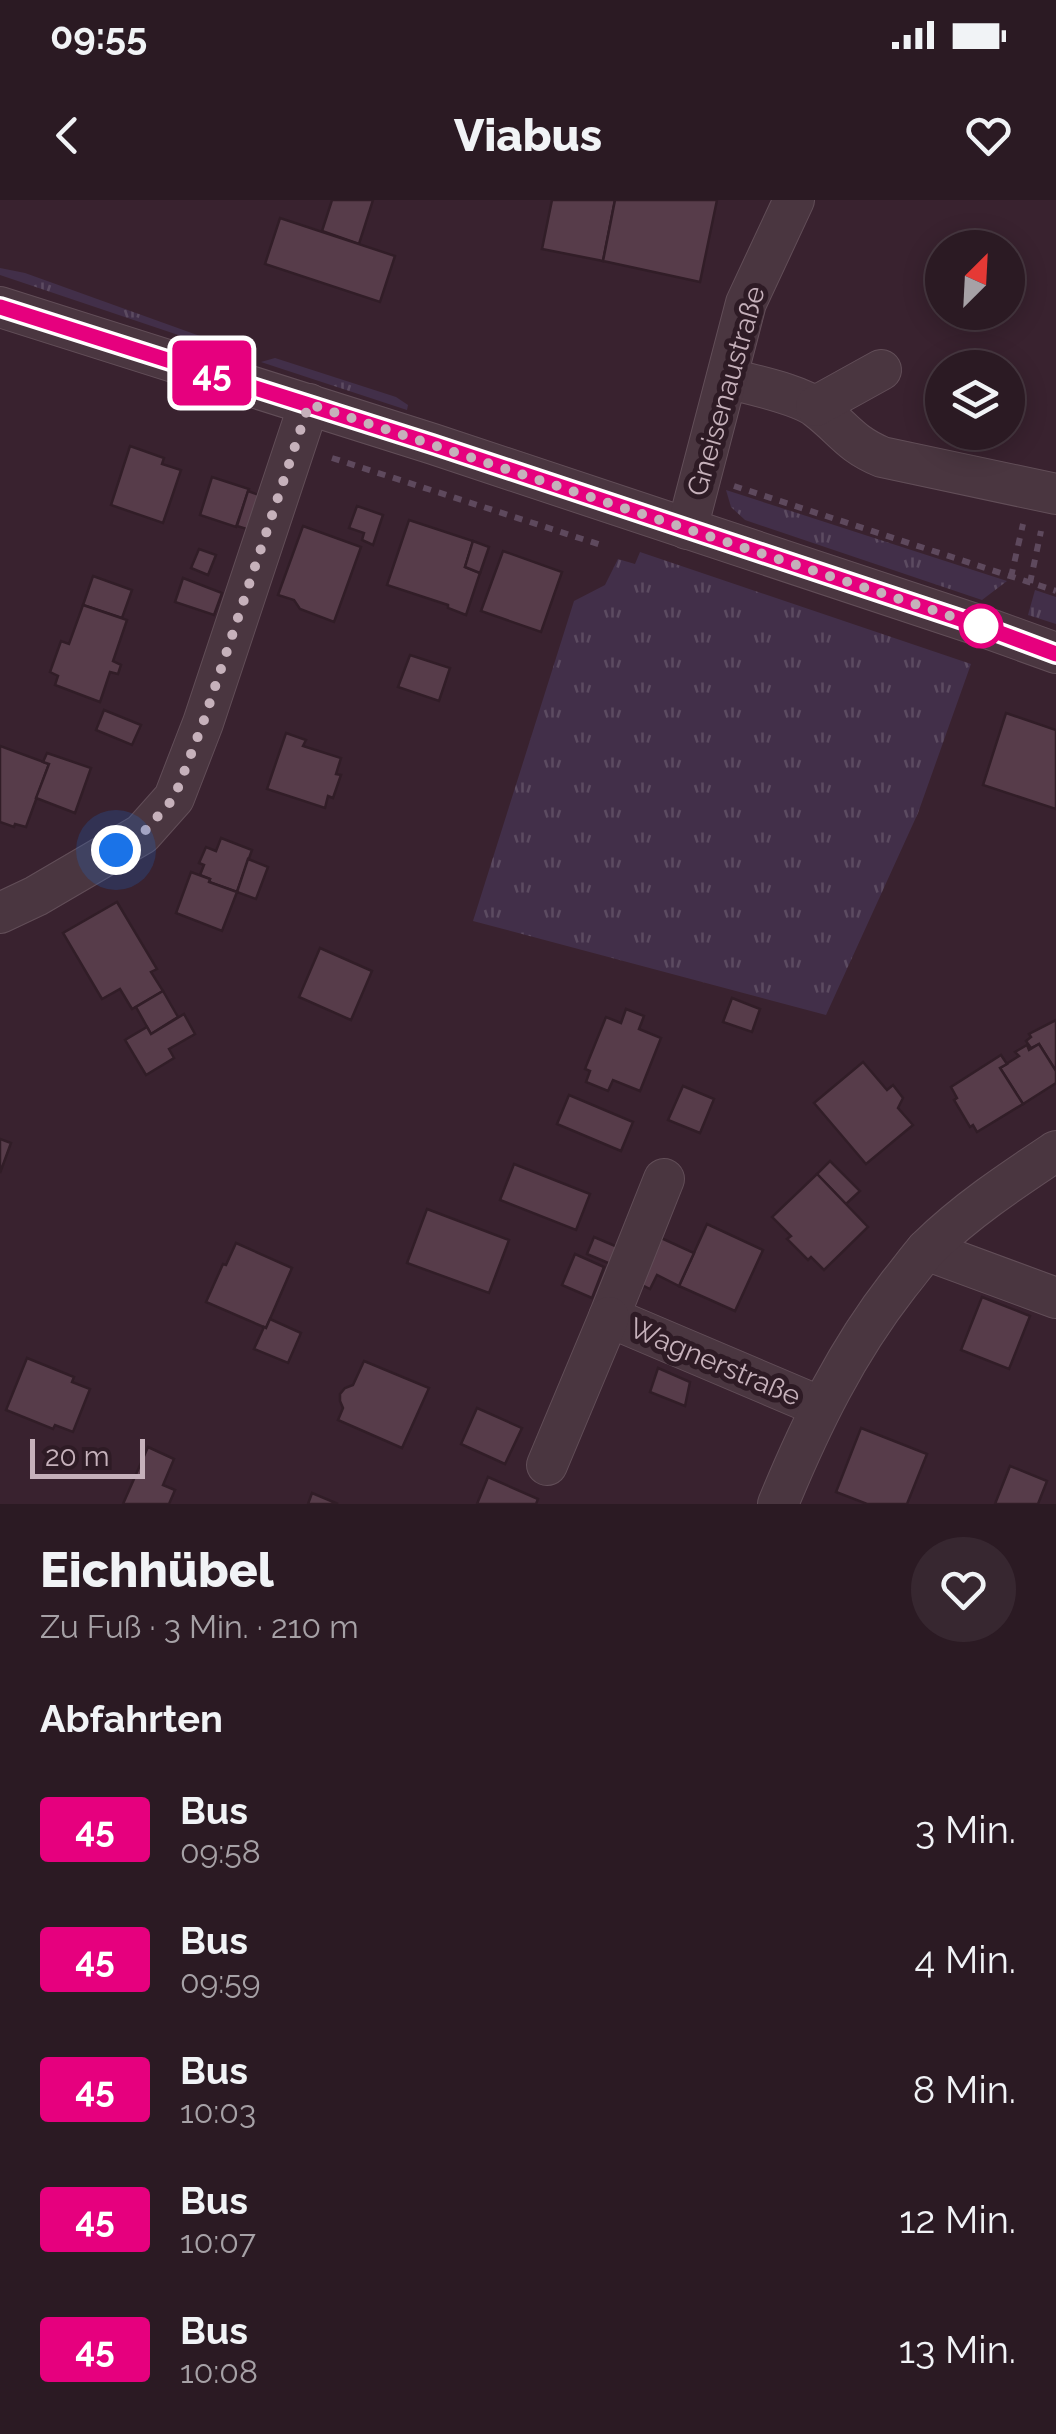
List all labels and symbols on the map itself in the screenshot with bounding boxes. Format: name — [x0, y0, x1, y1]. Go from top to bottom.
north arrow — [925, 230, 1025, 330]
street label: Gneisenaustraße — [680, 282, 772, 500]
line badge: 45 — [167, 340, 257, 406]
unlabelled marker — [960, 605, 1002, 647]
your location — [91, 825, 141, 875]
street label: Wagnerstraße — [624, 1311, 806, 1413]
scale bar — [30, 1434, 145, 1478]

